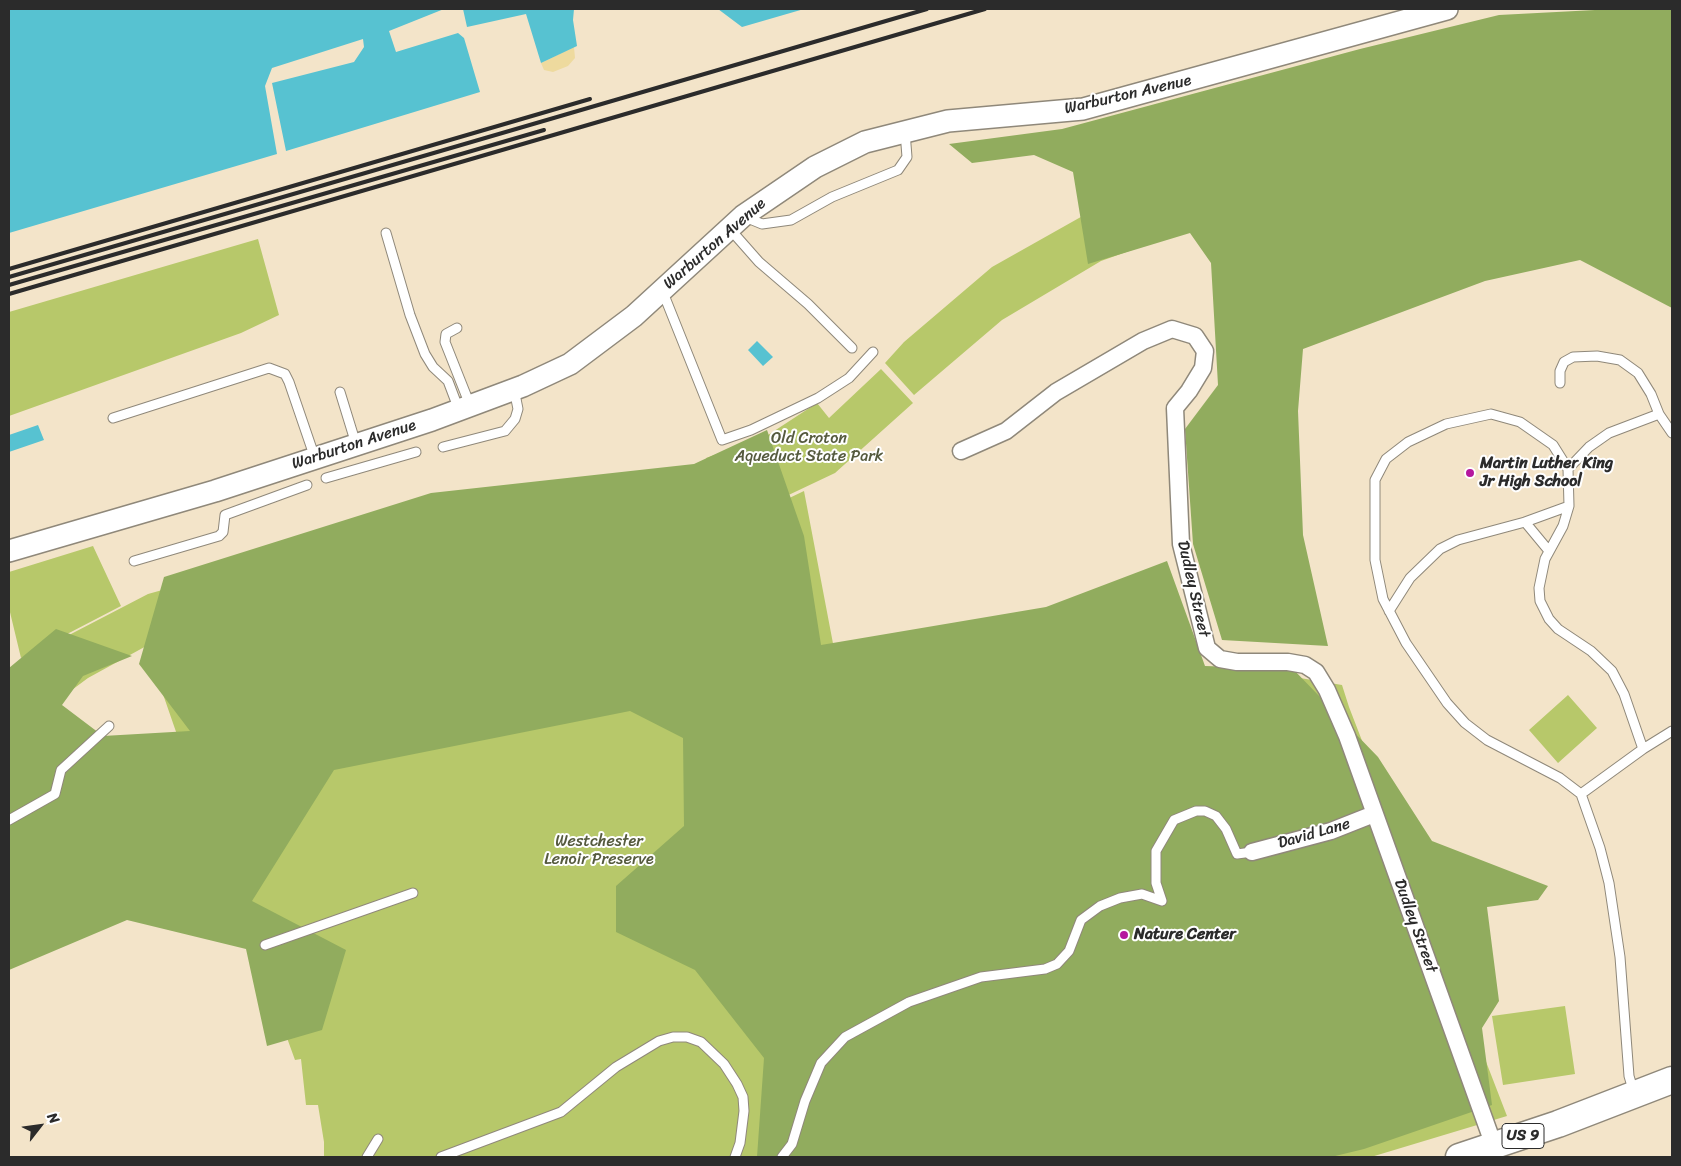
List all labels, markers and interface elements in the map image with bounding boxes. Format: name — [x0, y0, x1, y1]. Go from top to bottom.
street label: Warburton Avenue — [1063, 71, 1193, 119]
street label: Warburton Avenue — [660, 194, 770, 294]
street label: Warburton Avenue — [290, 416, 418, 474]
park label: Old Croton Aqueduct State Park — [735, 429, 883, 467]
place label: Martin Luther King Jr High School — [1480, 454, 1613, 492]
marker: Martin Luther King Jr High School — [1464, 467, 1476, 479]
street label: Dudley Street — [1173, 539, 1213, 639]
street label: David Lane — [1276, 815, 1352, 853]
park label: Westchester Lenoir Preserve — [544, 832, 654, 870]
street label: Dudley Street — [1389, 877, 1441, 975]
place label: Nature Center — [1134, 925, 1236, 945]
marker: Nature Center — [1118, 929, 1130, 941]
north arrow — [15, 1101, 65, 1151]
text: N — [40, 1108, 67, 1129]
road number: US 9 — [1502, 1124, 1544, 1148]

